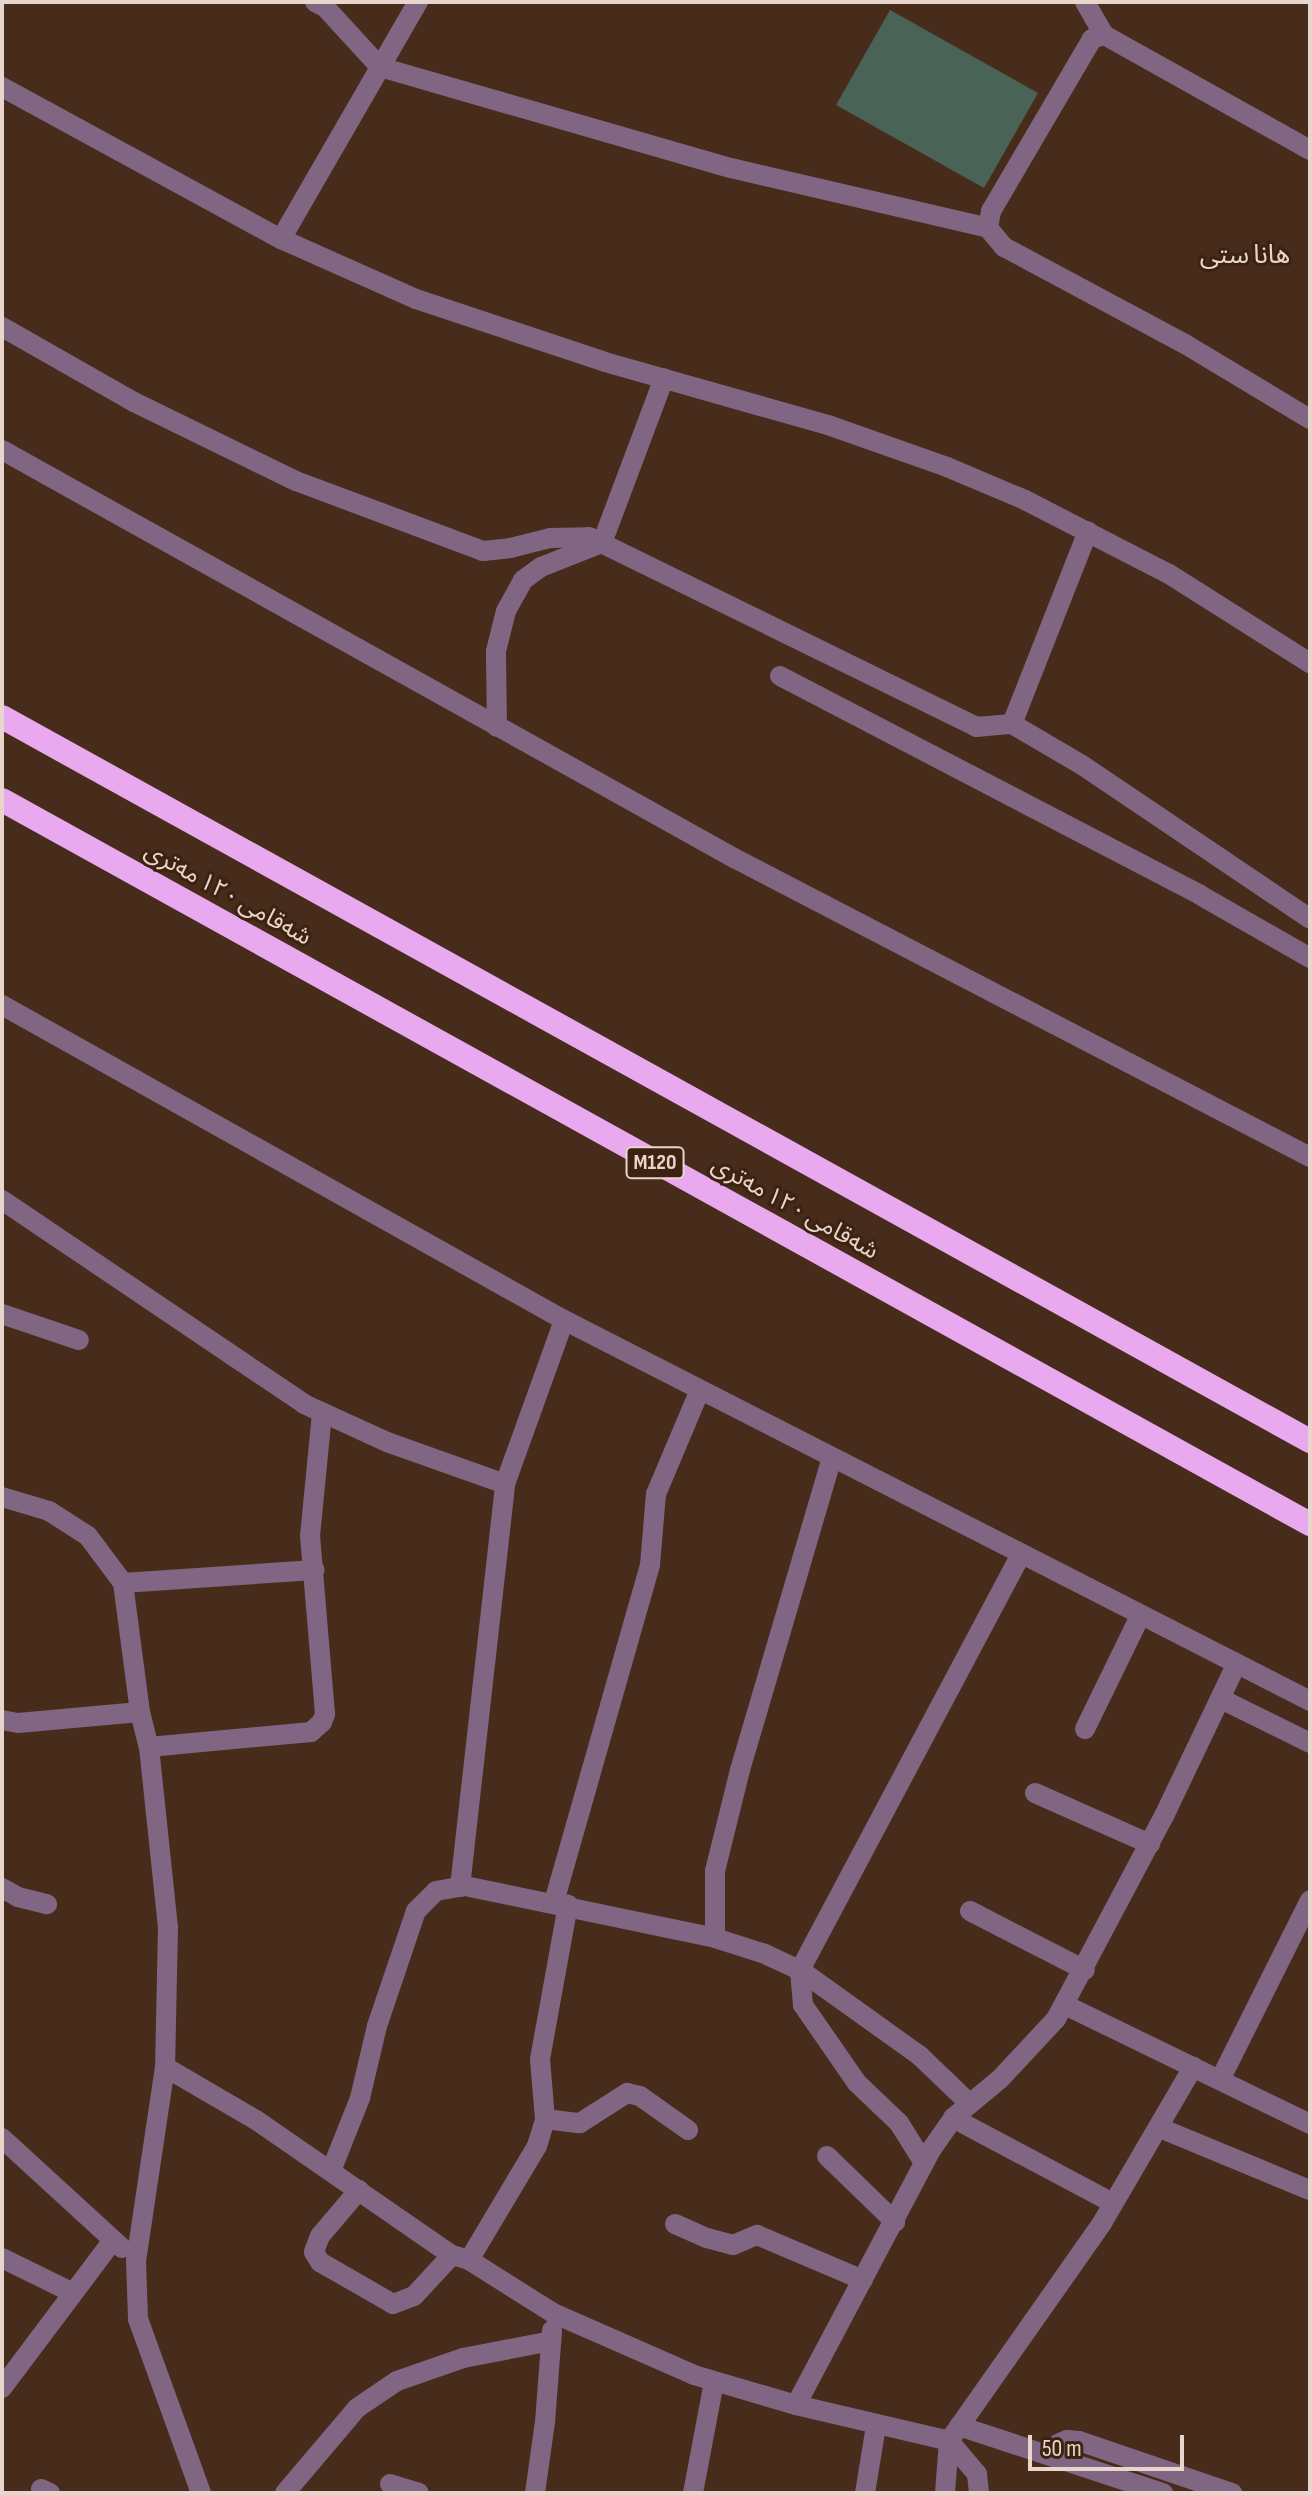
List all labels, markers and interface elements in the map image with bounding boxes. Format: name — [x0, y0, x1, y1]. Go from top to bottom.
district label: هانا ستى — [1200, 240, 1290, 272]
street label: شەقامی ١٢٠ مەتری — [139, 836, 317, 952]
road number: M120 — [625, 1145, 685, 1181]
street label: شەقامی ١٢٠ مەتری — [706, 1150, 884, 1266]
scale bar — [1032, 2419, 1188, 2469]
text: 50 m — [1042, 2434, 1082, 2463]

